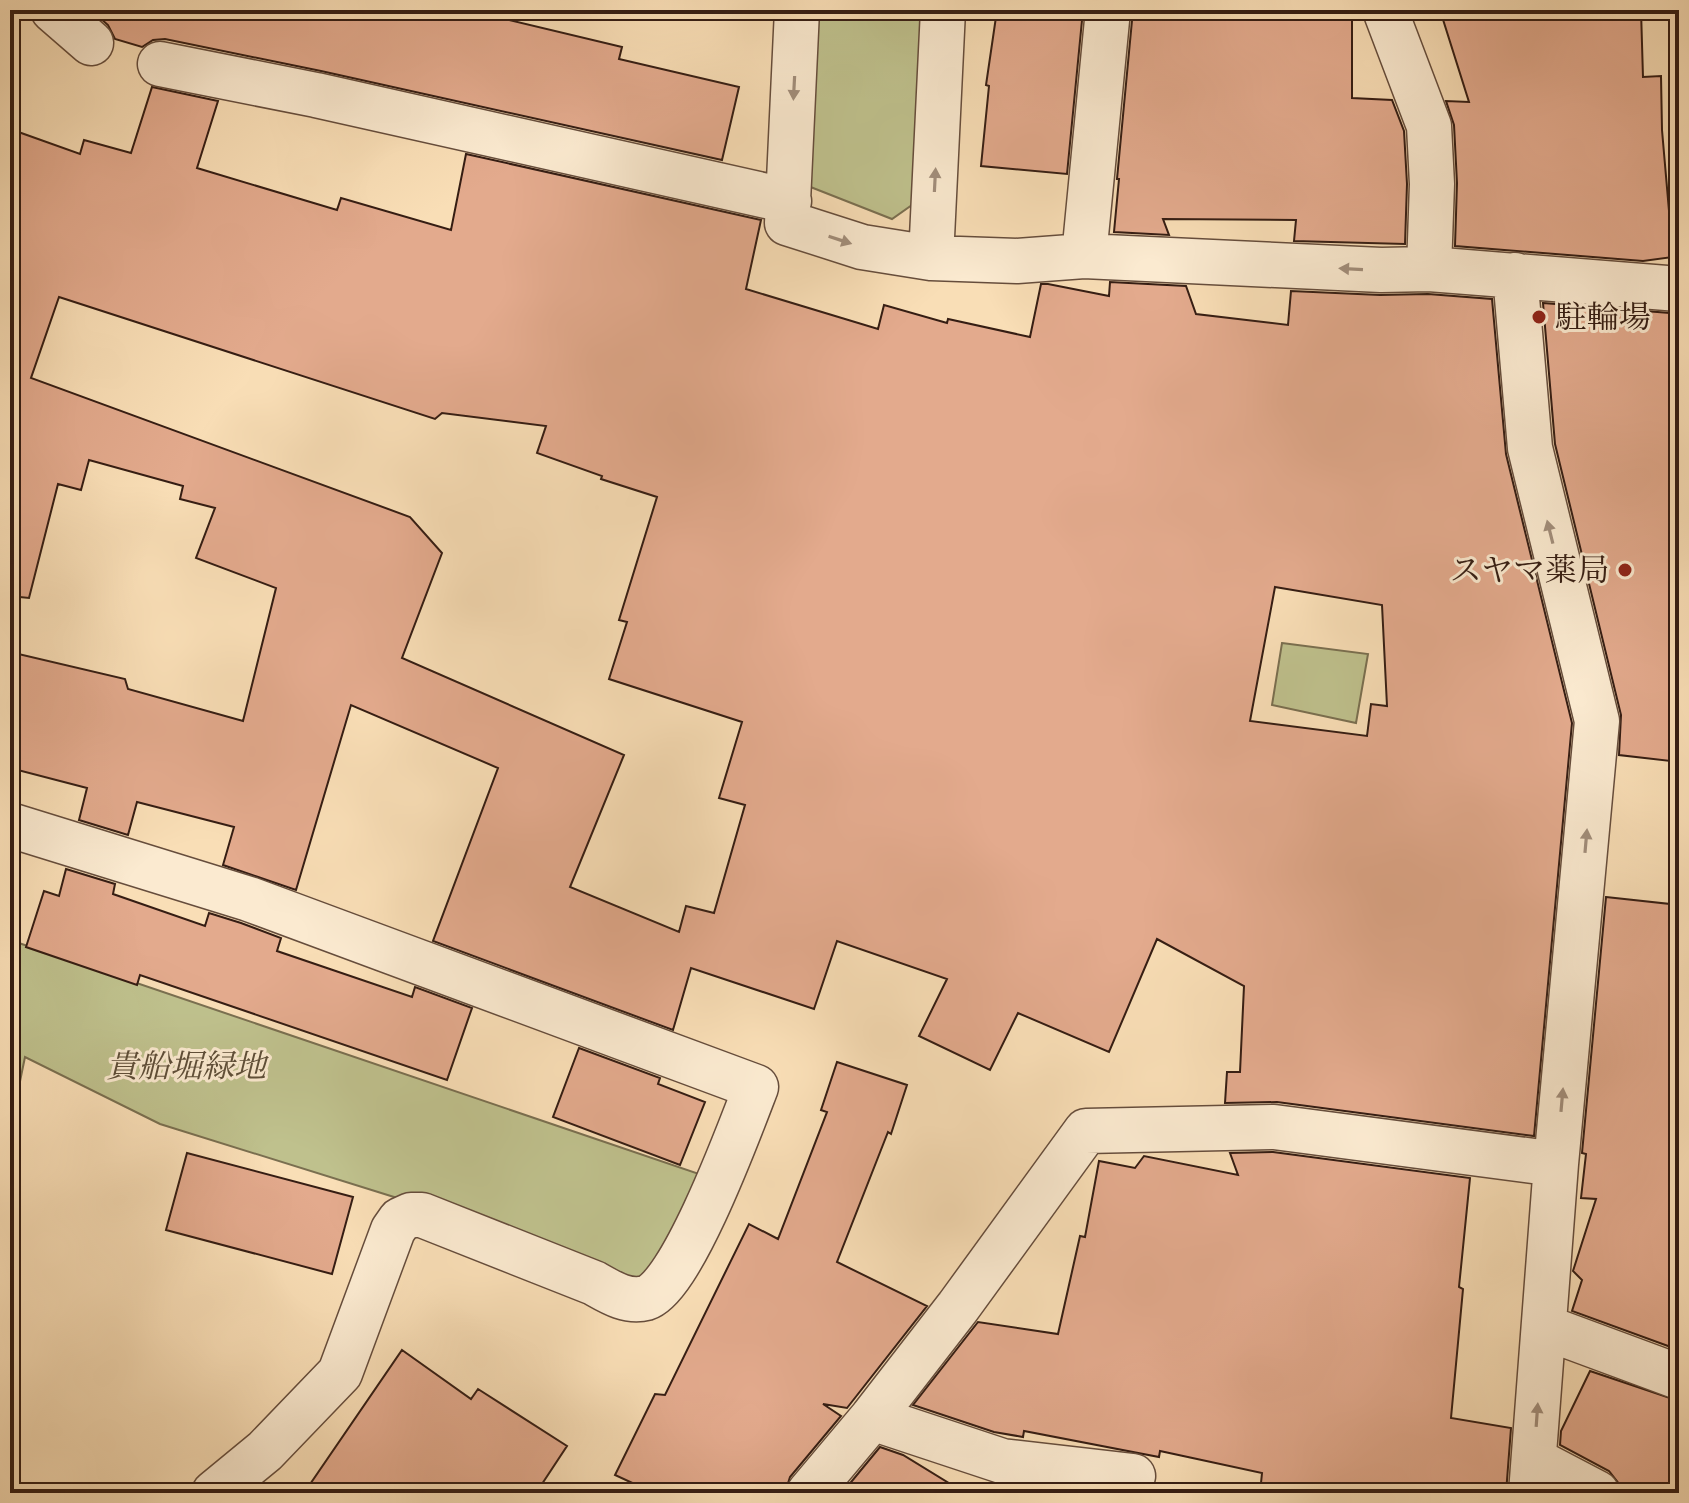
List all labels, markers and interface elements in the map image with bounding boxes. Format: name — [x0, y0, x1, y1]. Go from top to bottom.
one-way arrow — [787, 76, 800, 101]
one-way arrow — [929, 167, 942, 192]
one-way arrow — [828, 234, 852, 246]
one-way arrow — [1338, 262, 1363, 275]
place label: 駐輪場 — [1555, 296, 1651, 338]
marker: 駐輪場 — [1530, 308, 1548, 326]
one-way arrow — [1544, 519, 1556, 544]
place label: スヤマ薬局 — [1450, 549, 1609, 591]
marker: スヤマ薬局 — [1616, 561, 1634, 579]
one-way arrow — [1580, 828, 1593, 853]
park label: 貴船堀緑地 — [106, 1045, 269, 1087]
one-way arrow — [1556, 1087, 1569, 1112]
one-way arrow — [1531, 1402, 1544, 1427]

